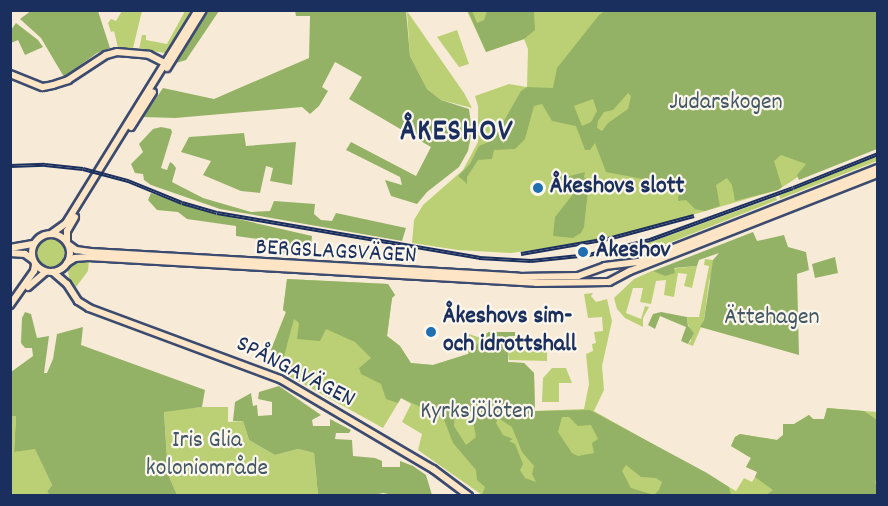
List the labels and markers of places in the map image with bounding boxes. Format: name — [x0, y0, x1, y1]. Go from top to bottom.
place label: Åkeshovs slott — [550, 174, 684, 202]
marker: Åkeshovs slott — [531, 181, 545, 195]
place label: Åkeshov — [596, 238, 671, 266]
marker: Åkeshov — [574, 243, 592, 261]
place label: Åkeshovs sim- och idrottshall — [443, 304, 577, 360]
marker: Åkeshovs sim- och idrottshall — [424, 325, 438, 339]

